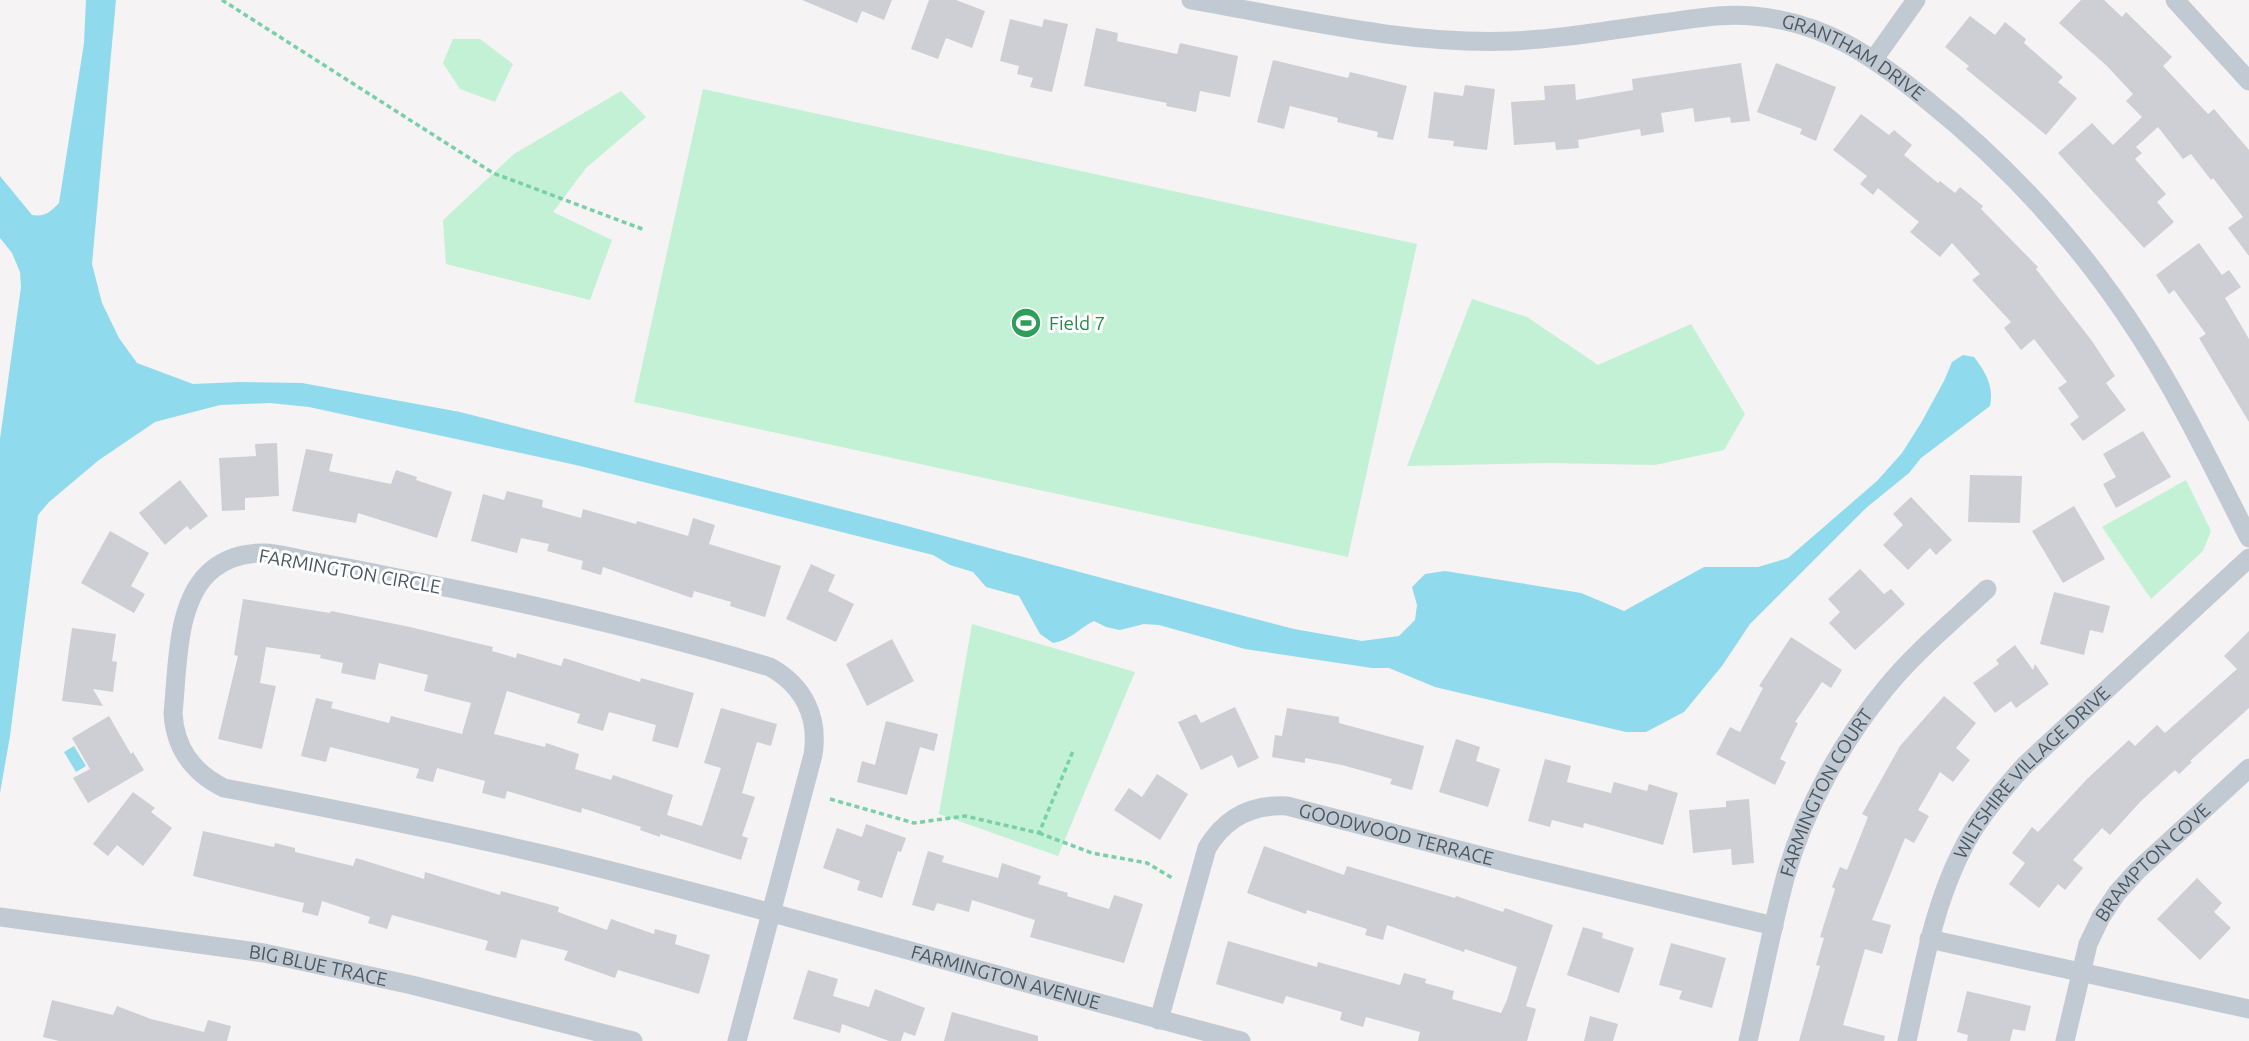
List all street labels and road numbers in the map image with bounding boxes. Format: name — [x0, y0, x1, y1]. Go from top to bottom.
street label: GRANTHAM DRIVE — [1780, 9, 1929, 105]
street label: FARMINGTON CIRCLE — [257, 544, 443, 598]
street label: WILTSHIRE VILLAGE DRIVE — [1949, 681, 2114, 862]
street label: FARMINGTON COURT — [1775, 704, 1877, 879]
street label: GOODWOOD TERRACE — [1297, 799, 1496, 870]
street label: BRAMPTON COVE — [2090, 799, 2214, 925]
street label: BIG BLUE TRACE — [248, 940, 390, 990]
street label: FARMINGTON AVENUE — [909, 941, 1103, 1014]

